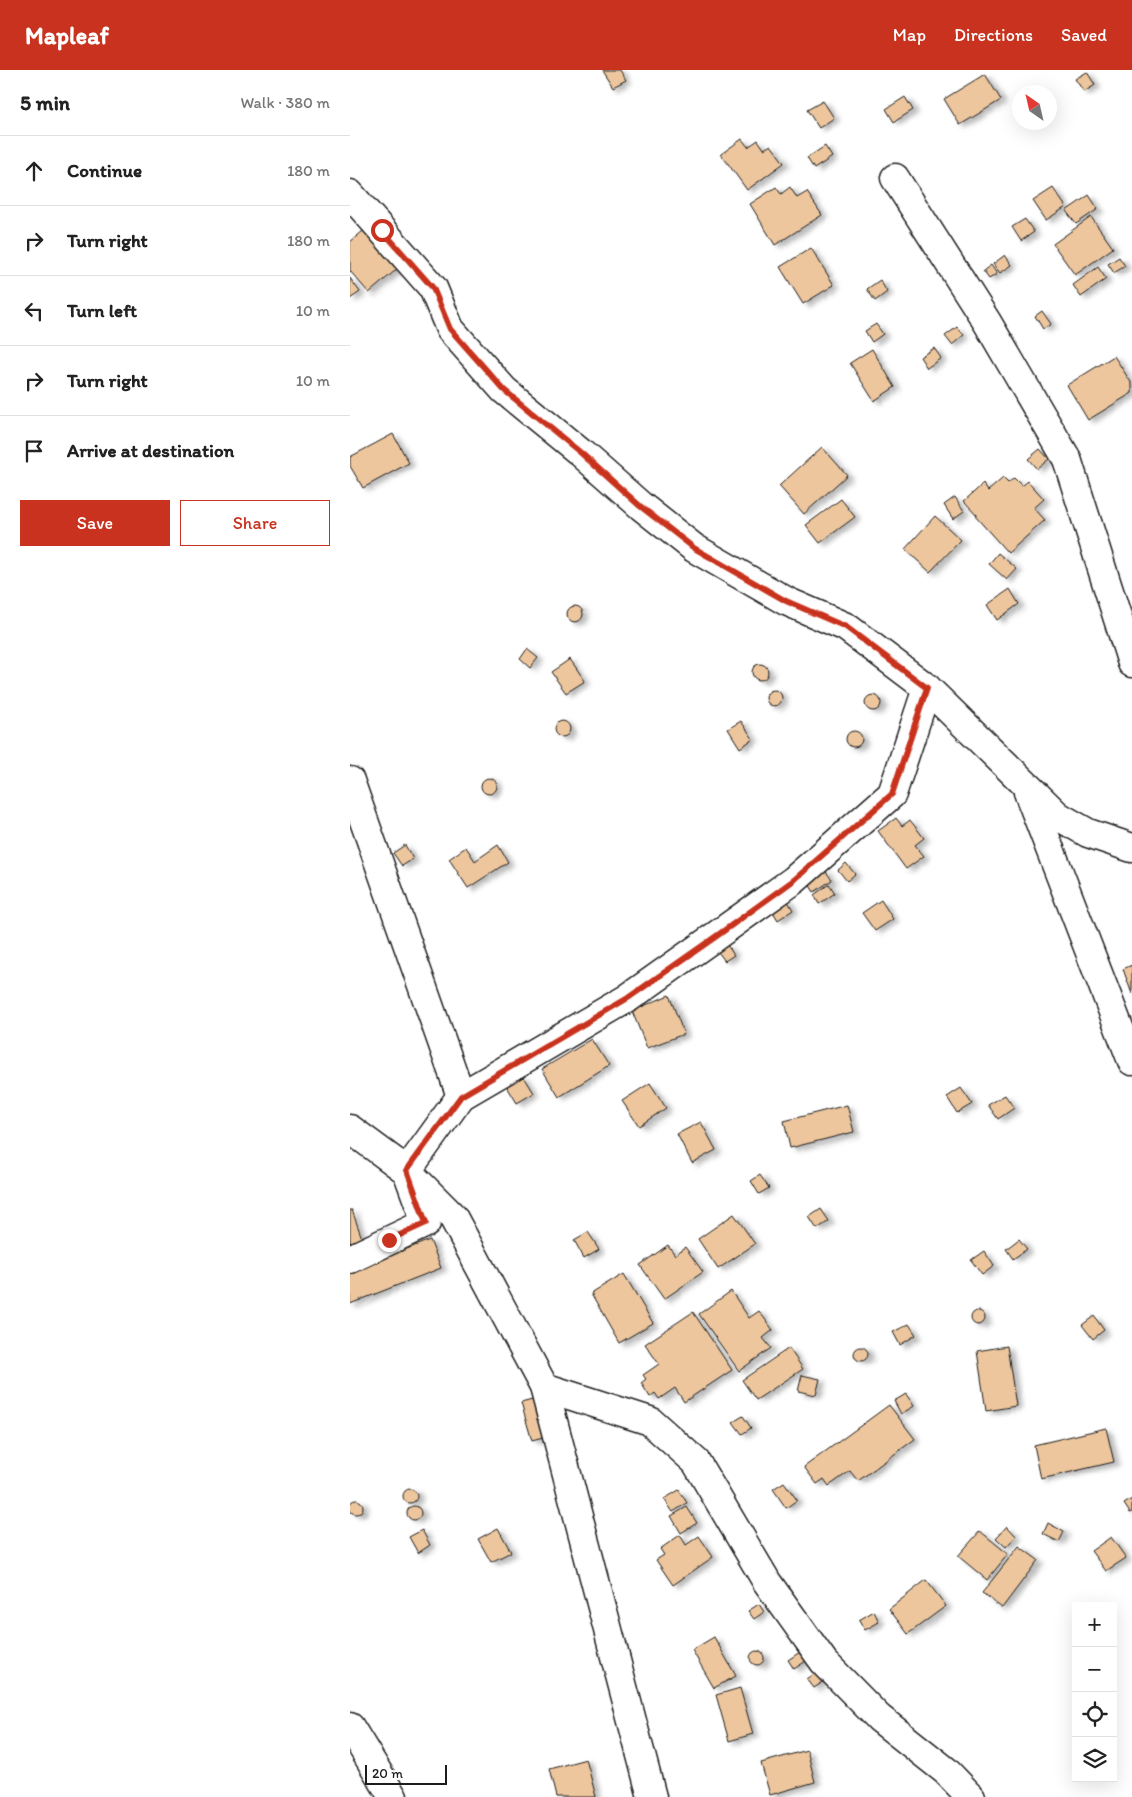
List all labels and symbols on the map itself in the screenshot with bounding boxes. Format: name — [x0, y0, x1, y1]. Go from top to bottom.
north arrow — [1012, 85, 1057, 130]
route start — [371, 219, 394, 242]
route end — [378, 1229, 401, 1252]
scale bar — [365, 1762, 448, 1785]

